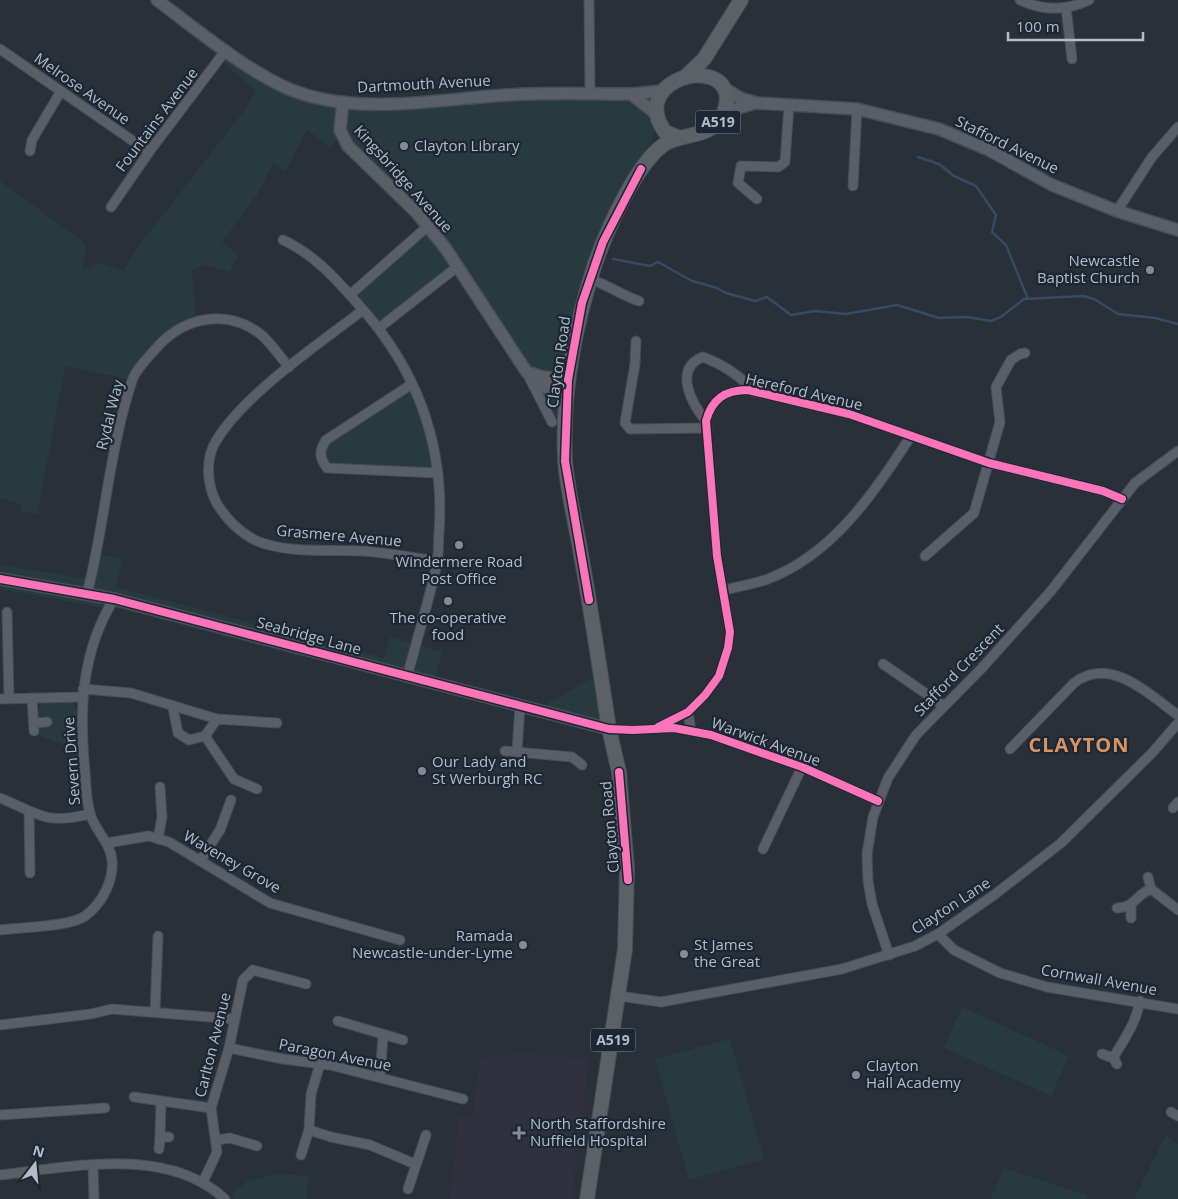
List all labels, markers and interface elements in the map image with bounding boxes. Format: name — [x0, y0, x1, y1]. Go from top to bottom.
scale bar — [1008, 10, 1143, 42]
text: 100 m — [1016, 16, 1060, 36]
street label: Melrose Avenue — [31, 48, 134, 129]
street label: Fountains Avenue — [111, 63, 202, 175]
street label: Dartmouth Avenue — [357, 70, 491, 96]
road number: A519 — [696, 110, 740, 134]
street label: Stafford Avenue — [953, 110, 1062, 178]
street label: Kingsbridge Avenue — [350, 120, 457, 236]
place label: Clayton Library — [414, 135, 520, 155]
marker: Clayton Library — [398, 140, 410, 152]
place label: Newcastle Baptist Church — [1037, 250, 1140, 287]
marker: Newcastle Baptist Church — [1144, 264, 1156, 276]
street label: Clayton Road — [542, 315, 574, 409]
street label: Hereford Avenue — [744, 368, 865, 414]
street label: Rydal Way — [91, 377, 128, 452]
street label: Grasmere Avenue — [276, 520, 402, 550]
marker: Windermere Road Post Office — [453, 539, 465, 551]
place label: Windermere Road Post Office — [395, 551, 523, 588]
marker: The co-operative food — [442, 595, 454, 607]
place label: The co-operative food — [390, 607, 506, 644]
street label: Seabridge Lane — [255, 611, 364, 659]
street label: Stafford Crescent — [909, 619, 1008, 720]
street label: Warwick Avenue — [709, 712, 824, 770]
street label: Severn Drive — [58, 716, 84, 806]
district label: CLAYTON — [1028, 731, 1130, 758]
place label: Our Lady and St Werburgh RC — [432, 751, 542, 788]
marker: Our Lady and St Werburgh RC — [416, 765, 428, 777]
street label: Clayton Road — [595, 780, 623, 874]
street label: Waveney Grove — [180, 825, 285, 897]
street label: Clayton Lane — [907, 872, 994, 938]
place label: Ramada Newcastle-under-Lyme — [352, 925, 513, 962]
place label: St James the Great — [694, 934, 760, 971]
marker: Ramada Newcastle-under-Lyme — [517, 939, 529, 951]
marker: St James the Great — [678, 948, 690, 960]
street label: Cornwall Avenue — [1040, 959, 1159, 999]
street label: Carlton Avenue — [189, 990, 235, 1099]
road number: A519 — [590, 1028, 636, 1052]
street label: Paragon Avenue — [277, 1033, 393, 1075]
place label: Clayton Hall Academy — [866, 1055, 961, 1092]
marker: Clayton Hall Academy — [850, 1069, 862, 1081]
place label: North Staffordshire Nuffield Hospital — [530, 1113, 666, 1150]
marker: North Staffordshire Nuffield Hospital — [512, 1126, 526, 1140]
north arrow — [10, 1139, 60, 1189]
text: N — [31, 1140, 47, 1162]

